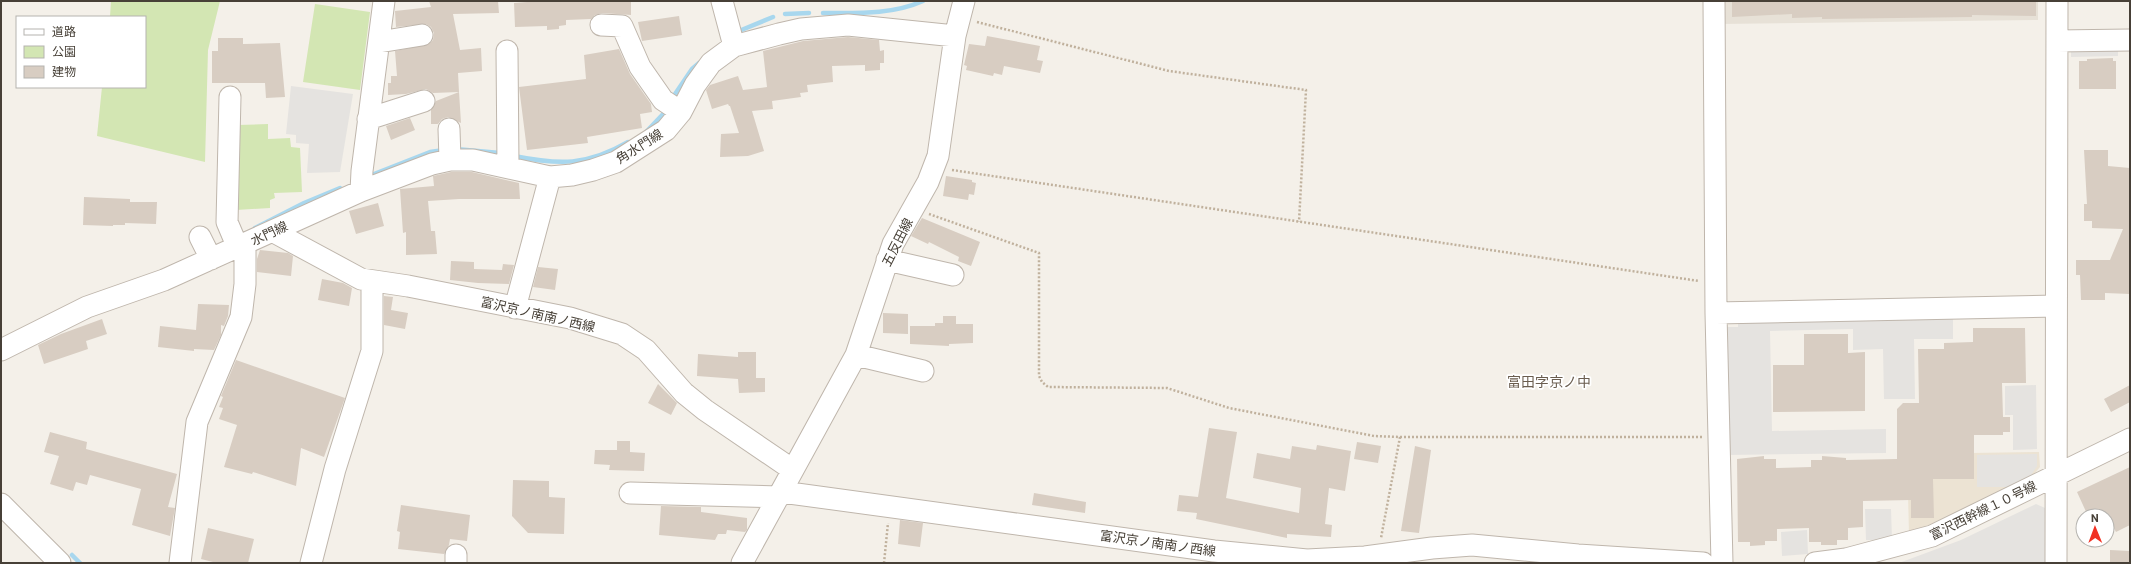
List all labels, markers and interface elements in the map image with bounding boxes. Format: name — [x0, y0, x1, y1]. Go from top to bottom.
legend — [16, 16, 146, 88]
text: 道路 — [52, 25, 76, 39]
text: 公園 — [52, 45, 76, 59]
text: 建物 — [52, 65, 76, 79]
street label: 角水門線 — [613, 126, 665, 167]
street label: 五反田線 — [879, 216, 916, 269]
street label: 水門線 — [248, 218, 290, 248]
street label: 富沢京ノ南南ノ西線 — [479, 294, 597, 335]
district label: 富田字京ノ中 — [1507, 374, 1591, 390]
street label: 富沢西幹線１０号線 — [1927, 478, 2039, 543]
north arrow — [2075, 508, 2115, 548]
text: N — [2091, 512, 2099, 525]
street label: 富沢京ノ南南ノ西線 — [1099, 528, 1217, 559]

